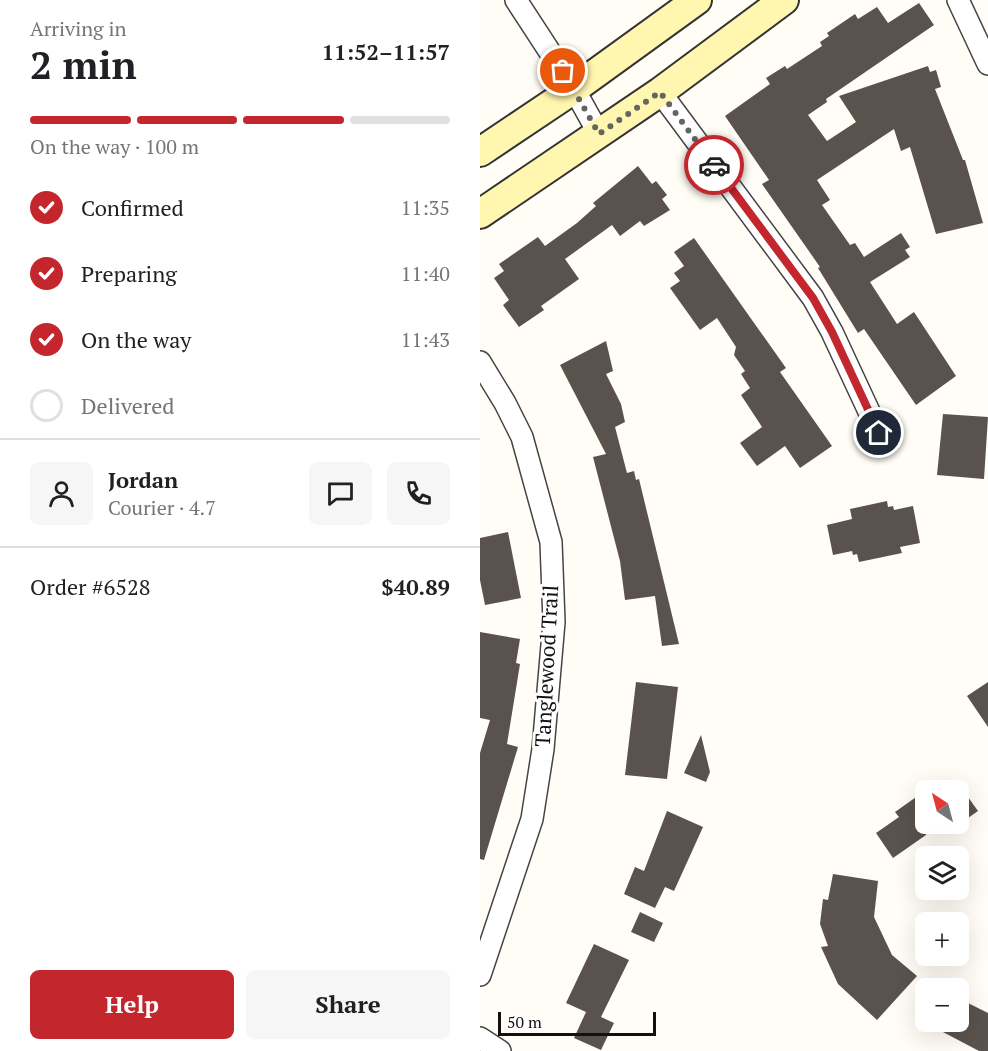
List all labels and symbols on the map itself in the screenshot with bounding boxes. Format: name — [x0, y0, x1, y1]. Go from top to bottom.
pin — [537, 45, 588, 96]
courier — [684, 135, 744, 195]
pin — [853, 407, 904, 458]
street label: Tanglewood Trail — [528, 584, 564, 748]
north arrow — [915, 780, 969, 834]
scale bar — [498, 1009, 656, 1036]

